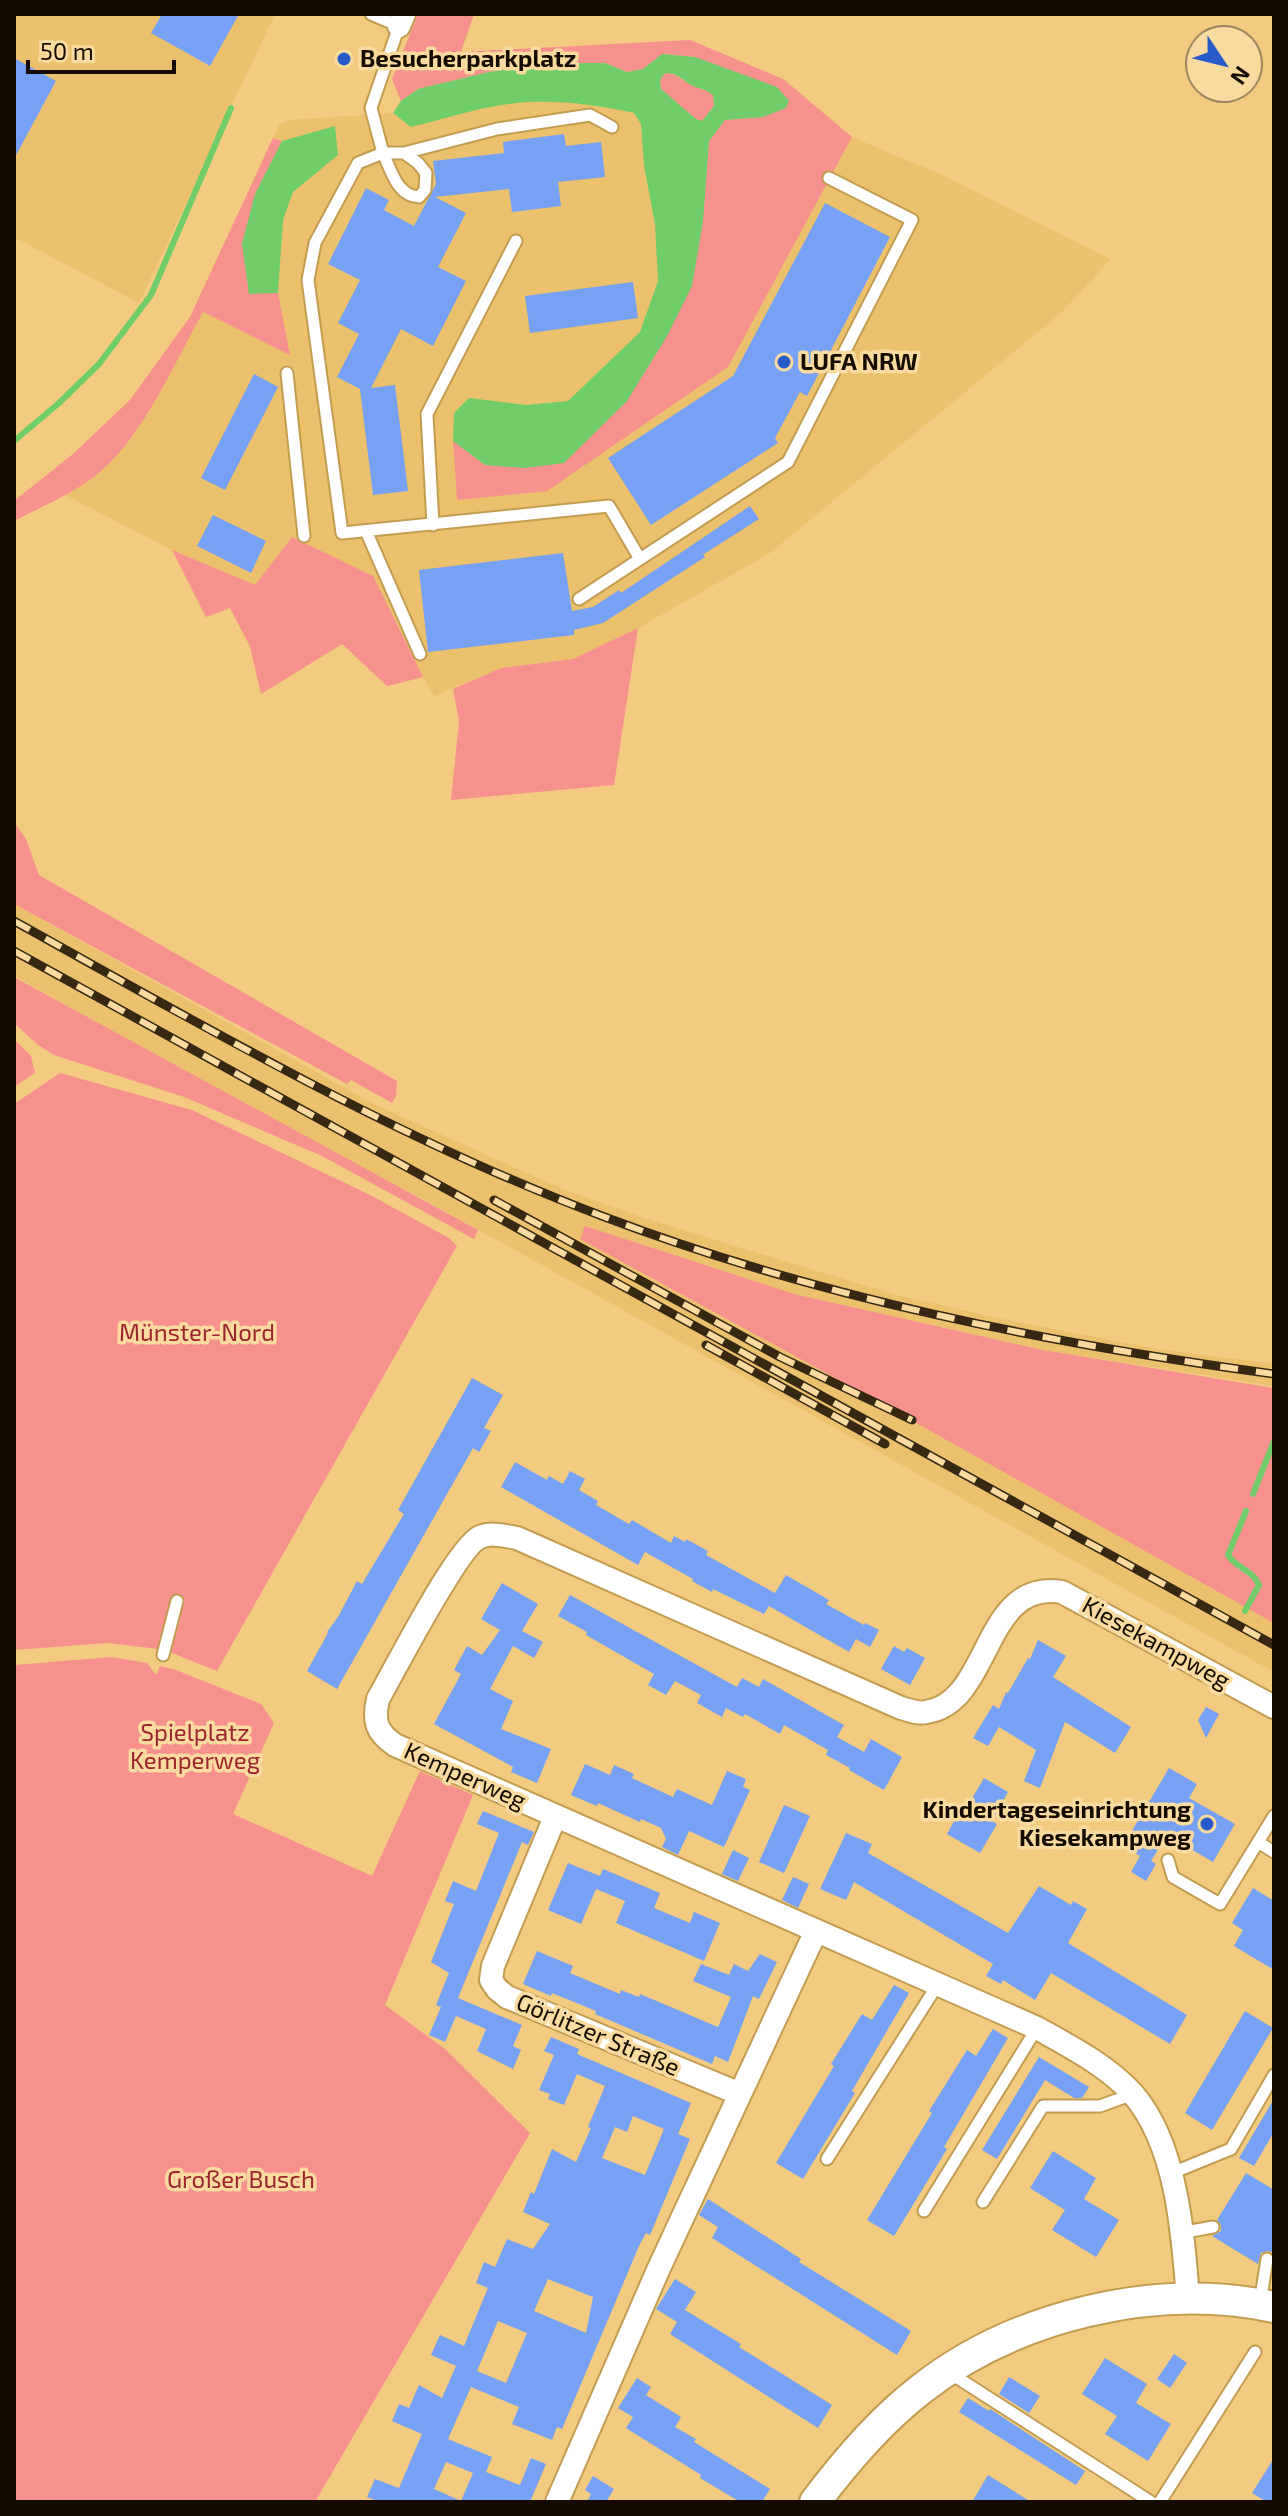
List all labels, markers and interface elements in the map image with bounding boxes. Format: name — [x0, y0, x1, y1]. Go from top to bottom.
scale bar — [28, 24, 174, 74]
north arrow — [1184, 24, 1264, 104]
text: 50 m — [40, 36, 94, 65]
place label: Besucherparkplatz — [360, 43, 576, 72]
marker: Besucherparkplatz — [335, 50, 353, 68]
text: N — [1226, 62, 1256, 90]
place label: LUFA NRW — [800, 346, 918, 375]
marker: LUFA NRW — [775, 353, 793, 371]
park label: Münster-Nord — [119, 1317, 275, 1346]
street label: Kiesekampweg — [1078, 1589, 1236, 1694]
park label: Spielplatz Kemperweg — [130, 1717, 260, 1774]
street label: Kemperweg — [400, 1735, 531, 1814]
place label: Kindertageseinrichtung Kiesekampweg — [922, 1794, 1191, 1851]
marker: Kindertageseinrichtung Kiesekampweg — [1198, 1815, 1216, 1833]
street label: Görlitzer Straße — [513, 1986, 685, 2081]
park label: Großer Busch — [167, 2164, 315, 2193]

